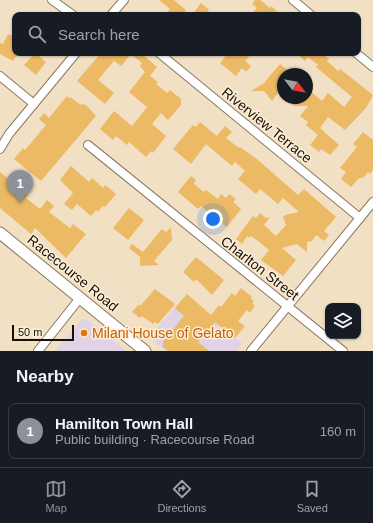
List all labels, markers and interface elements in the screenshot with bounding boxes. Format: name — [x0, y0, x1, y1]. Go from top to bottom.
search box — [12, 12, 361, 56]
icon: search — [26, 23, 48, 45]
text: Search here — [58, 26, 140, 43]
north arrow — [277, 68, 313, 104]
street label: Riverview Terrace — [219, 84, 315, 166]
pin: 1 — [7, 170, 33, 203]
your location — [203, 209, 223, 229]
street label: Racecourse Road — [24, 232, 122, 314]
street label: Charlton Street — [218, 233, 302, 303]
map controls — [325, 303, 361, 339]
button: layers — [325, 303, 361, 339]
scale bar — [12, 323, 74, 342]
place label: Milani House of Gelato — [92, 325, 234, 341]
text: 50 m — [18, 326, 42, 338]
marker: Milani House of Gelato — [79, 328, 89, 338]
text: Nearby — [16, 367, 74, 386]
text: Hamilton Town Hall — [55, 415, 193, 432]
text: 1 — [26, 424, 34, 439]
text: 160 m — [320, 424, 356, 439]
text: Public building · Racecourse Road — [55, 432, 254, 447]
tab: Map — [45, 478, 67, 514]
tab: Directions — [157, 478, 206, 514]
tab: Saved — [297, 478, 328, 514]

